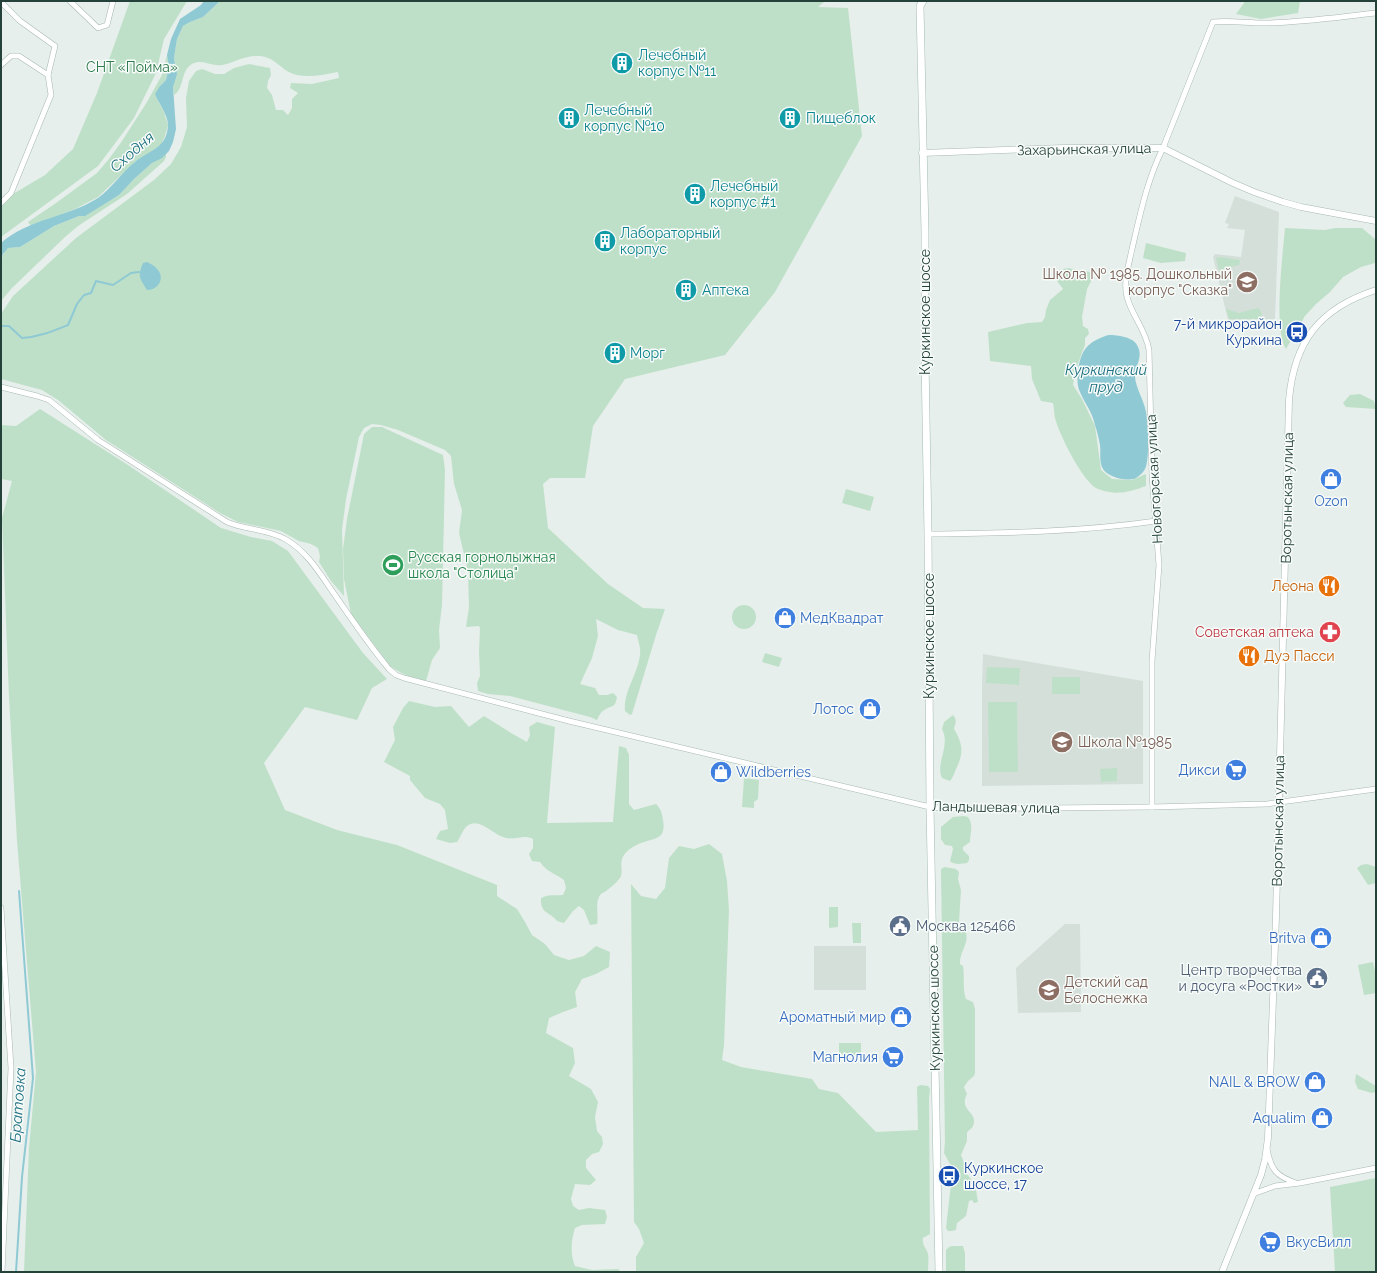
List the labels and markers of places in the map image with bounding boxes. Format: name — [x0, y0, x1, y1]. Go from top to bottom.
place label: Лечебный корпус №11 — [638, 47, 716, 79]
building icon: Лечебный корпус №11 — [609, 50, 635, 76]
place label: Лечебный корпус №10 — [584, 102, 665, 134]
building icon: Лечебный корпус №10 — [556, 105, 582, 131]
building icon: Пищеблок — [777, 105, 803, 131]
place label: Пищеблок — [806, 110, 876, 126]
place label: Лечебный корпус #1 — [710, 178, 778, 210]
building icon: Лечебный корпус #1 — [682, 181, 708, 207]
place label: Лабораторный корпус — [620, 225, 720, 257]
building icon: Лабораторный корпус — [592, 228, 618, 254]
place label: Школа № 1985. Дошкольный корпус "Сказка" — [1042, 266, 1232, 298]
school or university icon: Школа № 1985. Дошкольный корпус "Сказка" — [1234, 269, 1260, 295]
building icon: Аптека — [673, 277, 699, 303]
place label: Аптека — [702, 282, 749, 298]
place label: 7-й микрорайон Куркина — [1174, 316, 1282, 348]
bus stop icon: 7-й микрорайон Куркина — [1284, 319, 1310, 345]
building icon: Морг — [602, 340, 628, 366]
place label: Морг — [630, 345, 665, 361]
shop icon: Ozon — [1318, 466, 1344, 492]
place label: Ozon — [1314, 493, 1348, 509]
place label: Русская горнолыжная школа "Столица" — [408, 549, 556, 581]
sports icon: Русская горнолыжная школа "Столица" — [380, 552, 406, 578]
restaurant icon: Леона — [1316, 573, 1342, 599]
place label: Леона — [1271, 578, 1314, 594]
shop icon: МедКвадрат — [772, 605, 798, 631]
place label: МедКвадрат — [800, 610, 884, 626]
pharmacy icon: Советская аптека — [1317, 619, 1343, 645]
place label: Советская аптека — [1195, 624, 1314, 640]
restaurant icon: Дуэ Пасси — [1236, 643, 1262, 669]
place label: Дуэ Пасси — [1264, 648, 1335, 664]
shop icon: Лотос — [857, 696, 883, 722]
place label: Лотос — [813, 701, 854, 717]
school or university icon: Школа №1985 — [1049, 729, 1075, 755]
place label: Школа №1985 — [1078, 734, 1172, 750]
supermarket icon: Дикси — [1223, 757, 1249, 783]
shop icon: Wildberries — [708, 759, 734, 785]
place label: Дикси — [1178, 762, 1220, 778]
place label: Wildberries — [736, 764, 811, 780]
public building icon: Москва 125466 — [887, 913, 913, 939]
place label: Москва 125466 — [916, 918, 1016, 934]
shop icon: Britva — [1308, 925, 1334, 951]
place label: Britva — [1269, 930, 1306, 946]
place label: Центр творчества и досуга «Ростки» — [1179, 962, 1302, 994]
public building icon: Центр творчества и досуга «Ростки» — [1304, 965, 1330, 991]
place label: Детский сад Белоснежка — [1064, 974, 1148, 1006]
school or university icon: Детский сад Белоснежка — [1036, 977, 1062, 1003]
shop icon: Ароматный мир — [888, 1004, 914, 1030]
place label: Ароматный мир — [779, 1009, 886, 1025]
supermarket icon: Магнолия — [880, 1044, 906, 1070]
place label: Магнолия — [812, 1049, 878, 1065]
shop icon: NAIL & BROW — [1302, 1069, 1328, 1095]
place label: NAIL & BROW — [1209, 1074, 1300, 1090]
shop icon: Aqualim — [1309, 1105, 1335, 1131]
place label: Aqualim — [1252, 1110, 1306, 1126]
place label: Куркинское шоссе, 17 — [964, 1160, 1044, 1192]
bus stop icon: Куркинское шоссе, 17 — [936, 1163, 962, 1189]
supermarket icon: ВкусВилл — [1257, 1229, 1283, 1255]
place label: ВкусВилл — [1286, 1234, 1351, 1250]

